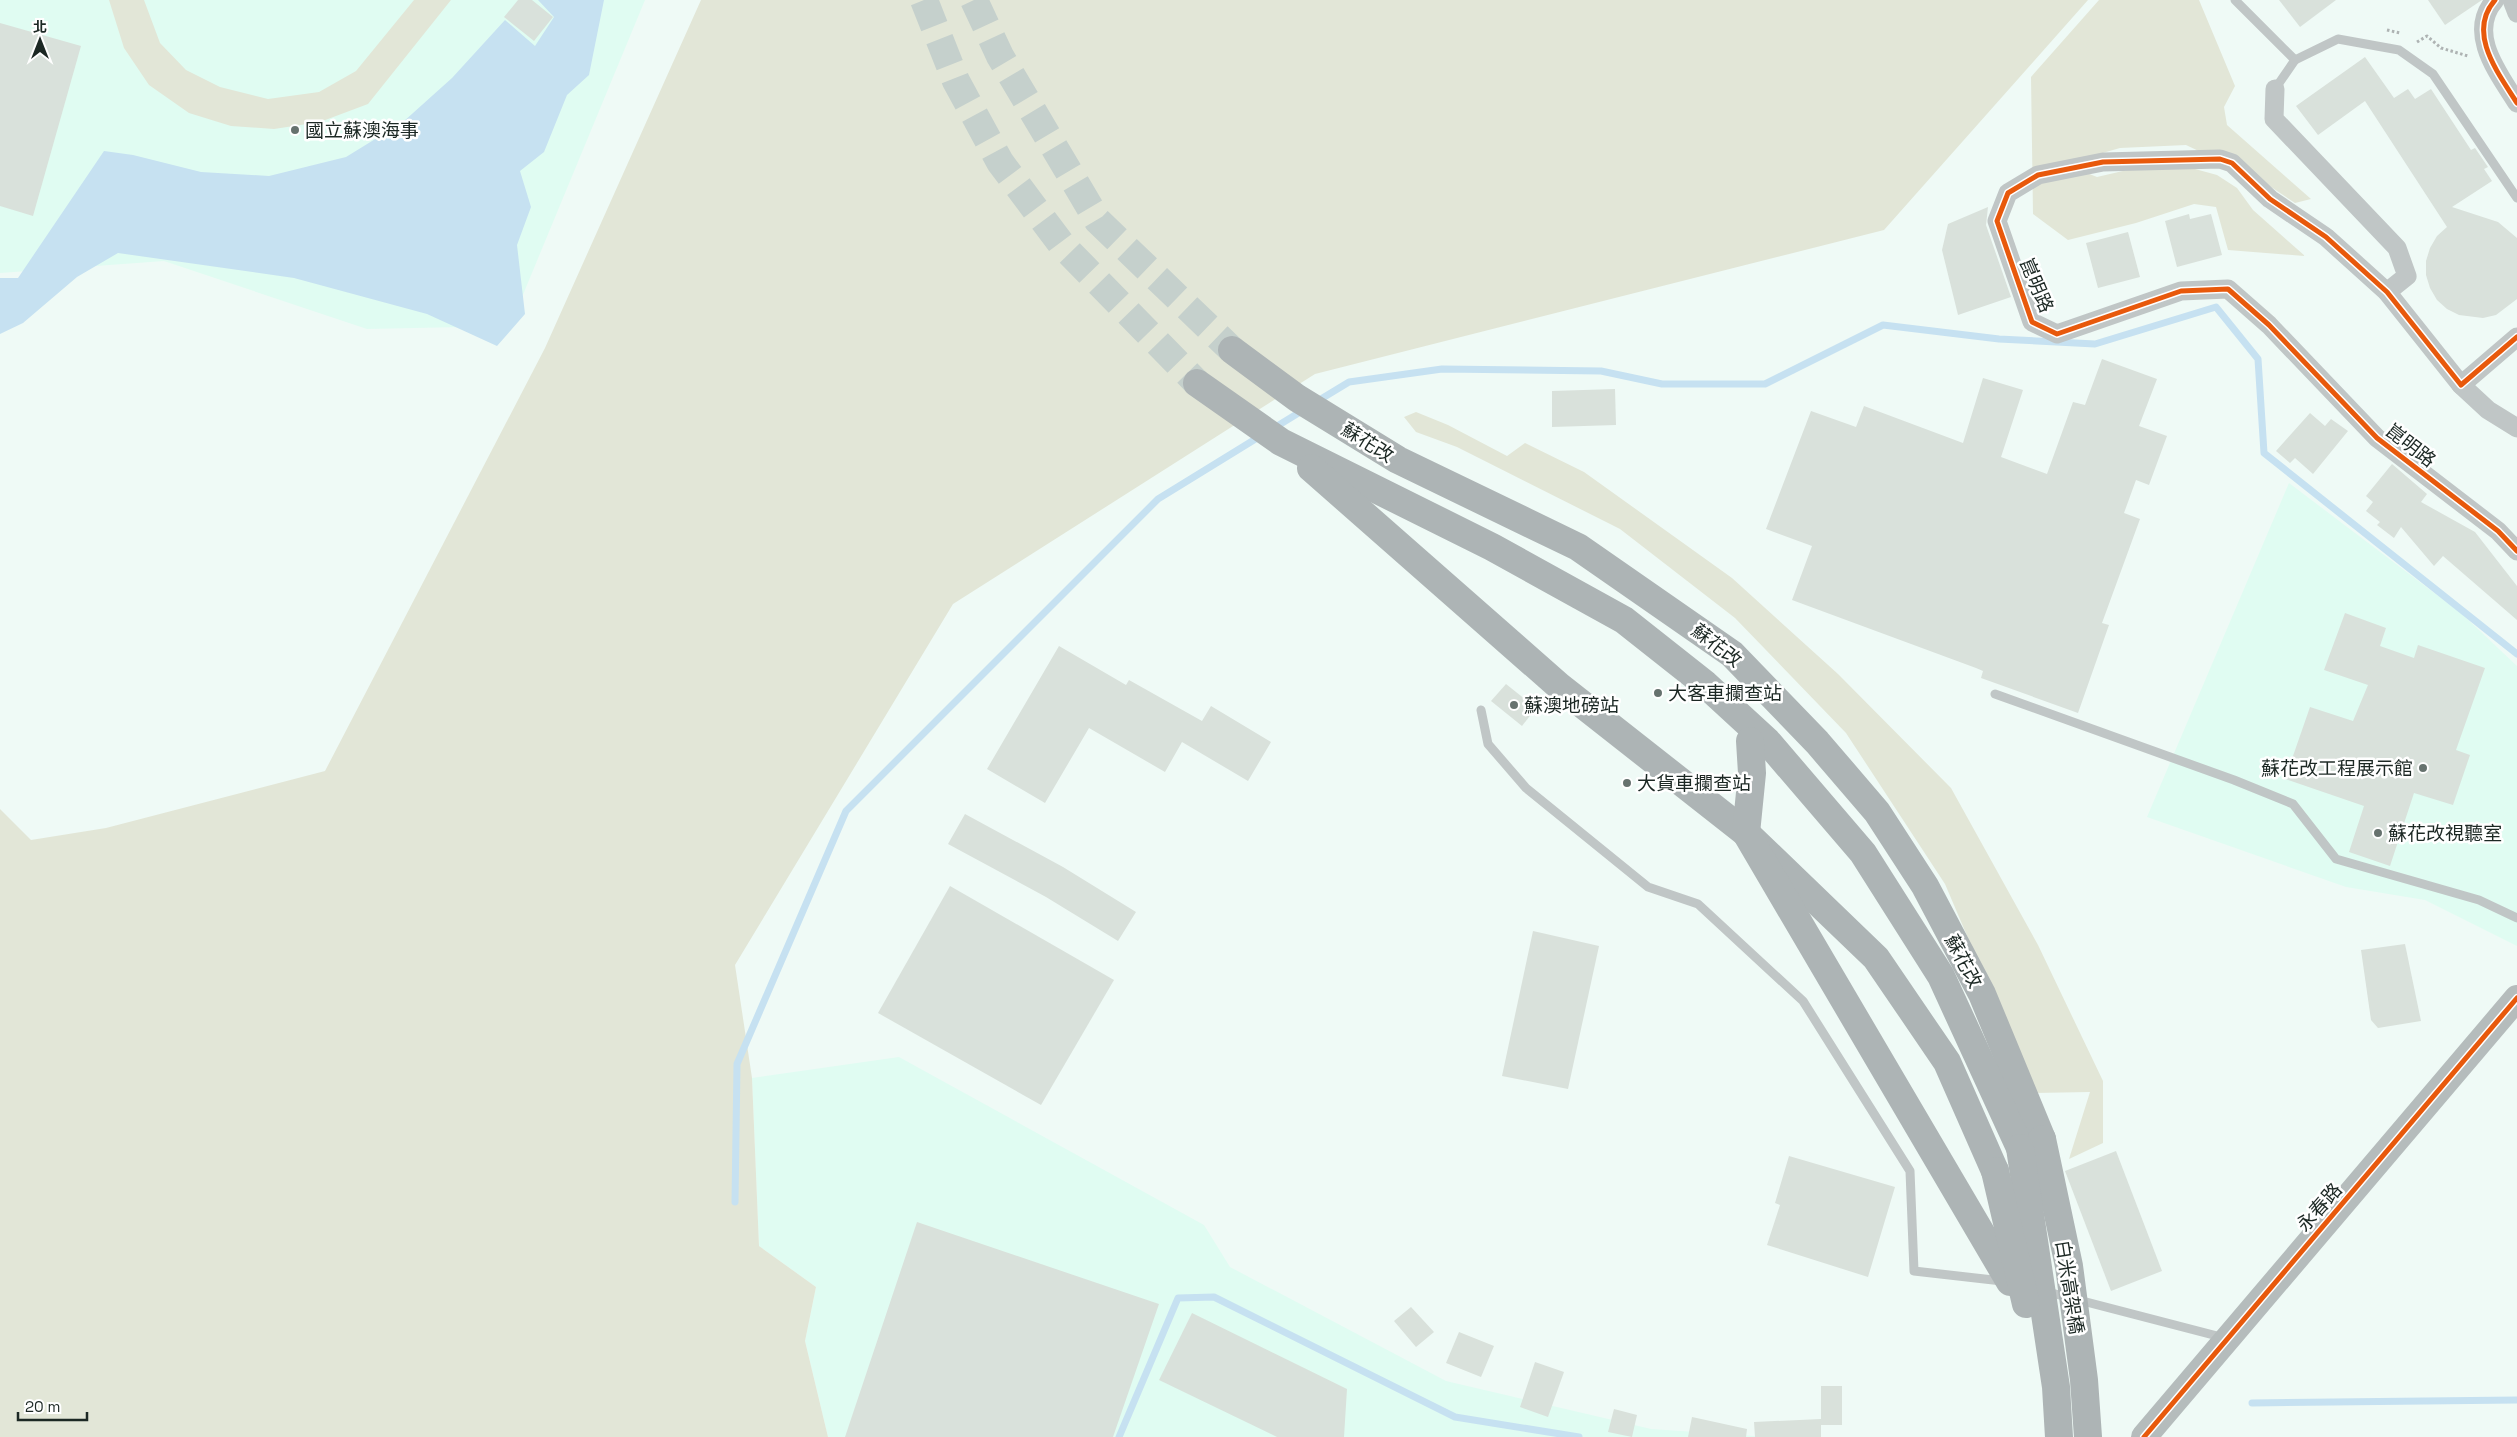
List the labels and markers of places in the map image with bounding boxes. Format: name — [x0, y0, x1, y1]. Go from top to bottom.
place label: 國立蘇澳海事 — [305, 118, 419, 143]
marker: 國立蘇澳海事 — [289, 124, 301, 136]
place label: 大客車攔查站 — [1668, 681, 1782, 706]
marker: 大客車攔查站 — [1652, 687, 1664, 699]
place label: 蘇澳地磅站 — [1524, 693, 1619, 718]
marker: 蘇澳地磅站 — [1508, 699, 1520, 711]
place label: 蘇花改工程展示館 — [2261, 756, 2413, 781]
marker: 蘇花改工程展示館 — [2417, 762, 2429, 774]
place label: 大貨車攔查站 — [1637, 771, 1751, 796]
marker: 大貨車攔查站 — [1621, 777, 1633, 789]
place label: 蘇花改視聽室 — [2388, 821, 2502, 846]
marker: 蘇花改視聽室 — [2372, 827, 2384, 839]

